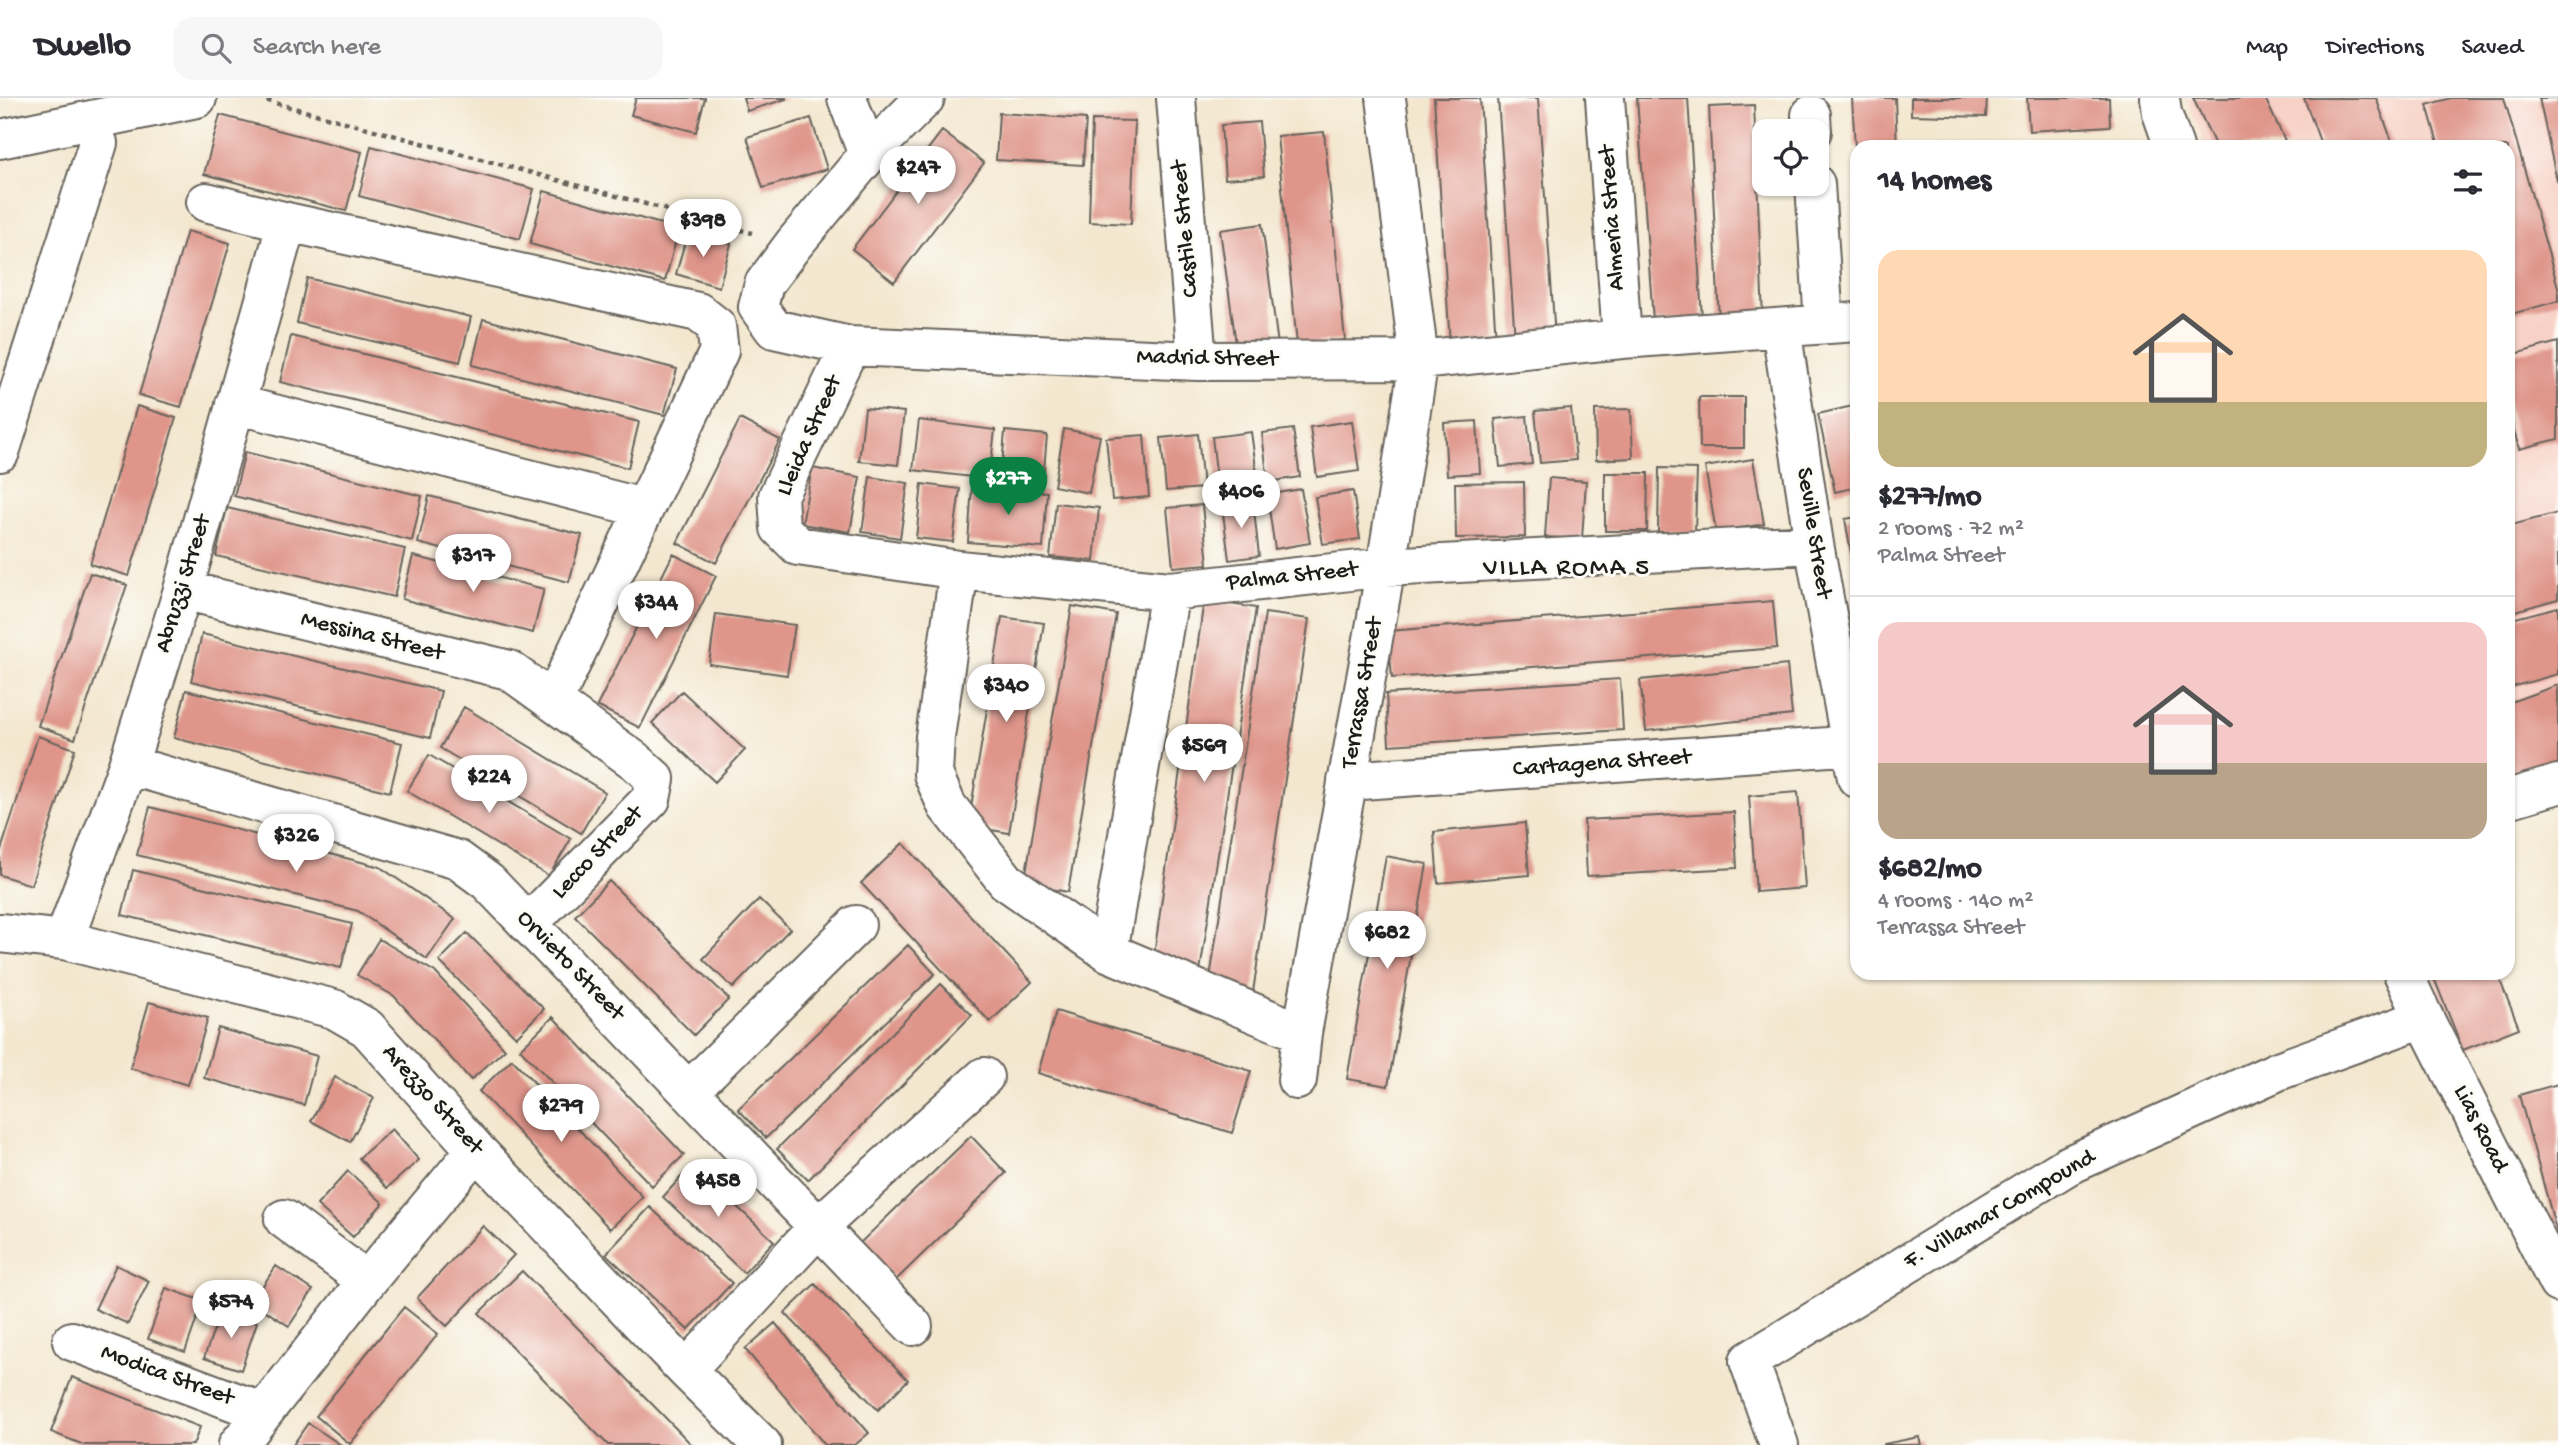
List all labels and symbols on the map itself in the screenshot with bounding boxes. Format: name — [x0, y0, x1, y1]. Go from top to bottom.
street label: Almeria Street — [1593, 142, 1633, 292]
pin: $247 — [877, 146, 959, 206]
street label: Castile Street — [1165, 157, 1206, 299]
pin: $398 — [662, 200, 744, 259]
street label: Madrid Street — [1136, 343, 1280, 375]
street label: Lleida Street — [771, 369, 850, 501]
pin: $277 — [967, 458, 1049, 517]
street label: Seville Street — [1788, 466, 1838, 603]
pin: $406 — [1200, 470, 1282, 530]
street label: Abruzzi Street — [149, 509, 219, 656]
pin: $317 — [432, 534, 514, 594]
district label: VILLA ROMA 5 — [1482, 554, 1651, 585]
street label: Palma Street — [1224, 555, 1361, 598]
pin: $344 — [615, 582, 697, 641]
street label: Messina Street — [298, 605, 449, 669]
street label: Terrassa Street — [1335, 613, 1391, 773]
pin: $340 — [965, 664, 1047, 724]
pin: $569 — [1163, 724, 1245, 784]
street label: Cartagena Street — [1512, 743, 1694, 785]
pin: $224 — [448, 756, 530, 815]
street label: Lecco Street — [546, 798, 652, 906]
pin: $326 — [255, 814, 337, 874]
street label: Orvieto Street — [510, 904, 632, 1029]
pin: $682 — [1346, 912, 1428, 971]
street label: Arezzo Street — [375, 1039, 491, 1163]
street label: Lias Road — [2446, 1080, 2515, 1179]
pin: $279 — [520, 1084, 602, 1144]
street label: F. Villamar Compound — [1898, 1142, 2102, 1277]
pin: $458 — [677, 1160, 759, 1219]
pin: $574 — [190, 1280, 272, 1340]
street label: Modica Street — [96, 1339, 240, 1414]

